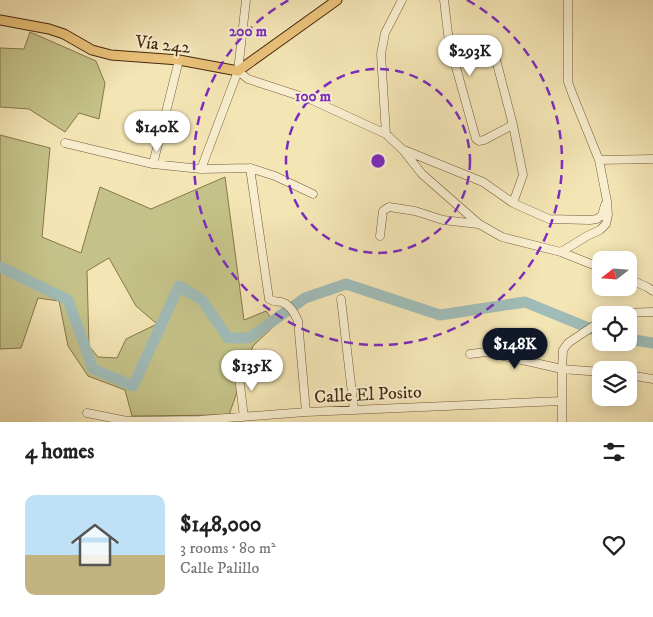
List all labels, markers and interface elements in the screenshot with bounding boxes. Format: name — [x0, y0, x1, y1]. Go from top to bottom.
text: 200 m — [229, 22, 268, 41]
street label: Vía 242 — [133, 31, 192, 59]
pin: $293K — [435, 34, 505, 77]
text: $293K — [449, 41, 491, 61]
text: 100 m — [295, 87, 332, 106]
pin: $140K — [122, 110, 192, 153]
text: $140K — [135, 117, 179, 137]
centre of rings — [369, 152, 387, 170]
north arrow — [592, 251, 638, 296]
map controls — [592, 251, 637, 406]
button: locate — [592, 306, 637, 351]
pin: $148K — [480, 328, 550, 370]
text: $148K — [493, 334, 537, 354]
pin: $135K — [217, 350, 287, 392]
text: $135K — [232, 356, 272, 376]
button: layers — [592, 361, 637, 406]
street label: Calle El Posito — [314, 381, 423, 409]
icon: filters — [600, 438, 628, 466]
text: 4 homes — [25, 439, 94, 465]
text: $148,000 — [180, 512, 261, 538]
icon: home — [65, 515, 125, 575]
icon: heart — [600, 531, 628, 559]
text: 3 rooms · 80 m² — [180, 538, 276, 558]
text: Calle Palillo — [180, 558, 259, 578]

